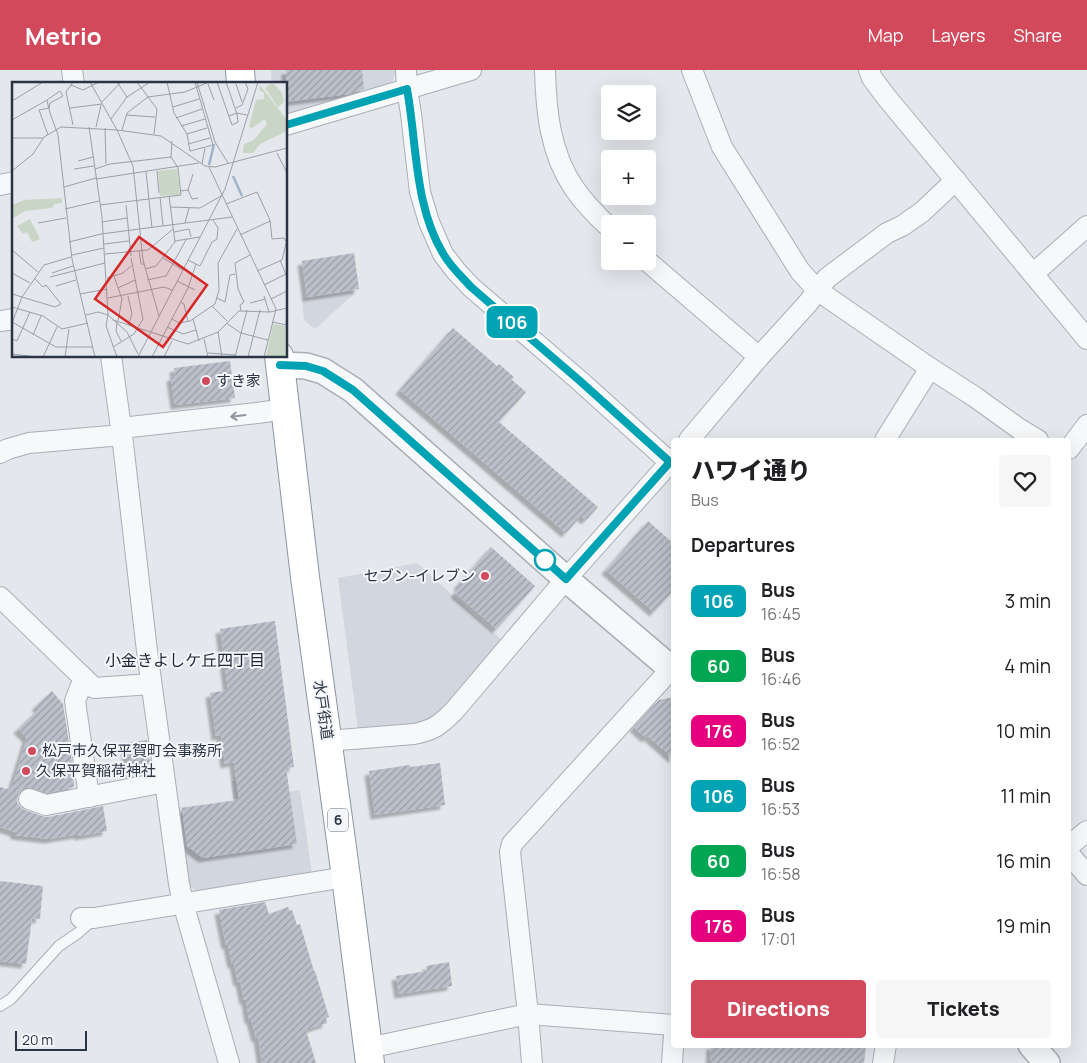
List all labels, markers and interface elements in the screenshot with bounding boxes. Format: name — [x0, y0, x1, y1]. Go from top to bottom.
text: Metrio — [25, 19, 102, 52]
text: Map — [868, 23, 903, 47]
text: Layers — [931, 23, 985, 47]
text: Share — [1013, 23, 1062, 47]
inset map — [12, 82, 288, 358]
map controls — [601, 85, 656, 270]
button: layers — [601, 85, 656, 140]
button: + — [601, 150, 656, 205]
button: − — [601, 215, 656, 270]
line badge: 106 — [483, 306, 541, 338]
text: 106 — [497, 310, 527, 334]
place label: すき家 — [216, 370, 261, 391]
marker: すき家 — [200, 375, 212, 387]
one-way arrow — [230, 411, 246, 421]
text: ハワイ通り — [691, 453, 811, 486]
button: heart — [999, 455, 1051, 507]
text: Bus — [691, 489, 719, 511]
text: Departures — [691, 532, 795, 558]
unlabelled marker — [534, 549, 556, 571]
place label: セブン-イレブン — [364, 565, 475, 586]
marker: セブン-イレブン — [479, 570, 491, 582]
text: Bus — [761, 577, 795, 603]
text: 3 min — [1005, 588, 1051, 614]
text: 106 — [703, 589, 734, 613]
text: 16:45 — [761, 603, 801, 625]
text: Bus — [761, 642, 795, 668]
district label: 小金きよしケ丘四丁目 — [105, 649, 265, 671]
text: 4 min — [1004, 653, 1051, 679]
text: 60 — [707, 654, 730, 678]
text: 16:46 — [761, 668, 801, 690]
street label: 水戸街道 — [309, 679, 338, 741]
text: Bus — [761, 707, 795, 733]
text: 10 min — [996, 718, 1051, 744]
text: 176 — [704, 719, 733, 743]
text: 16:52 — [761, 733, 800, 755]
place label: 松戸市久保平賀町会事務所 — [42, 740, 222, 761]
marker: 松戸市久保平賀町会事務所 — [26, 745, 38, 757]
place label: 久保平賀稲荷神社 — [36, 760, 156, 781]
marker: 久保平賀稲荷神社 — [20, 765, 32, 777]
text: Bus — [761, 772, 795, 798]
text: 11 min — [1001, 783, 1051, 809]
text: 106 — [703, 784, 734, 808]
text: 16:53 — [761, 798, 800, 820]
road number: 6 — [328, 808, 348, 832]
text: Bus — [761, 837, 795, 863]
text: 16 min — [996, 848, 1051, 874]
text: 60 — [707, 849, 730, 873]
text: 16:58 — [761, 863, 800, 885]
text: Bus — [761, 902, 795, 928]
text: 19 min — [996, 913, 1051, 939]
text: 176 — [704, 914, 733, 938]
text: 17:01 — [761, 928, 796, 950]
button: Directions — [691, 980, 866, 1038]
button: Tickets — [876, 980, 1051, 1038]
scale bar — [15, 1028, 88, 1051]
text: 20 m — [22, 1030, 53, 1049]

